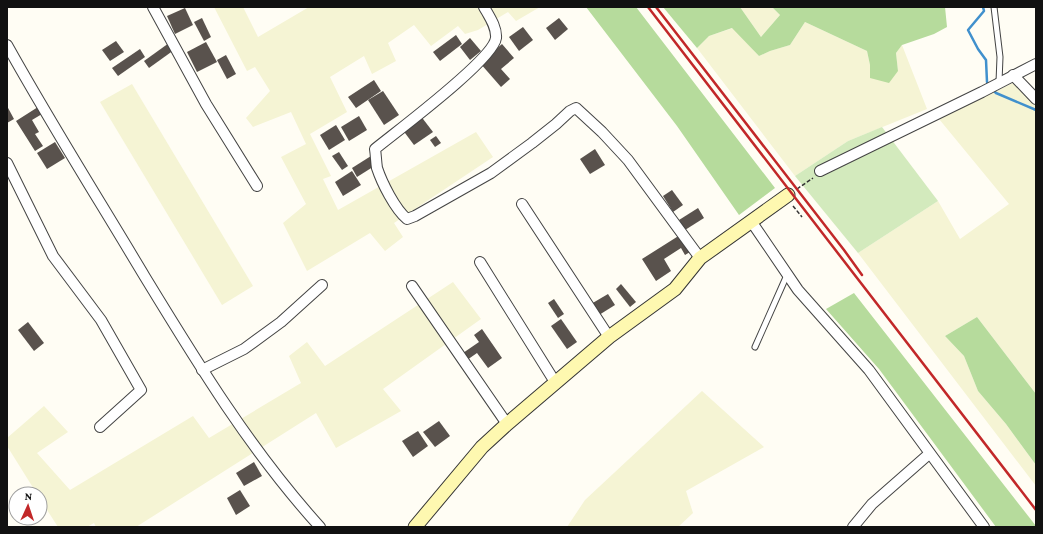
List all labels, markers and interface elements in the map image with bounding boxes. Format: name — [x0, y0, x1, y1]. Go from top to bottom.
north arrow — [8, 486, 48, 526]
text: N — [24, 490, 33, 502]

